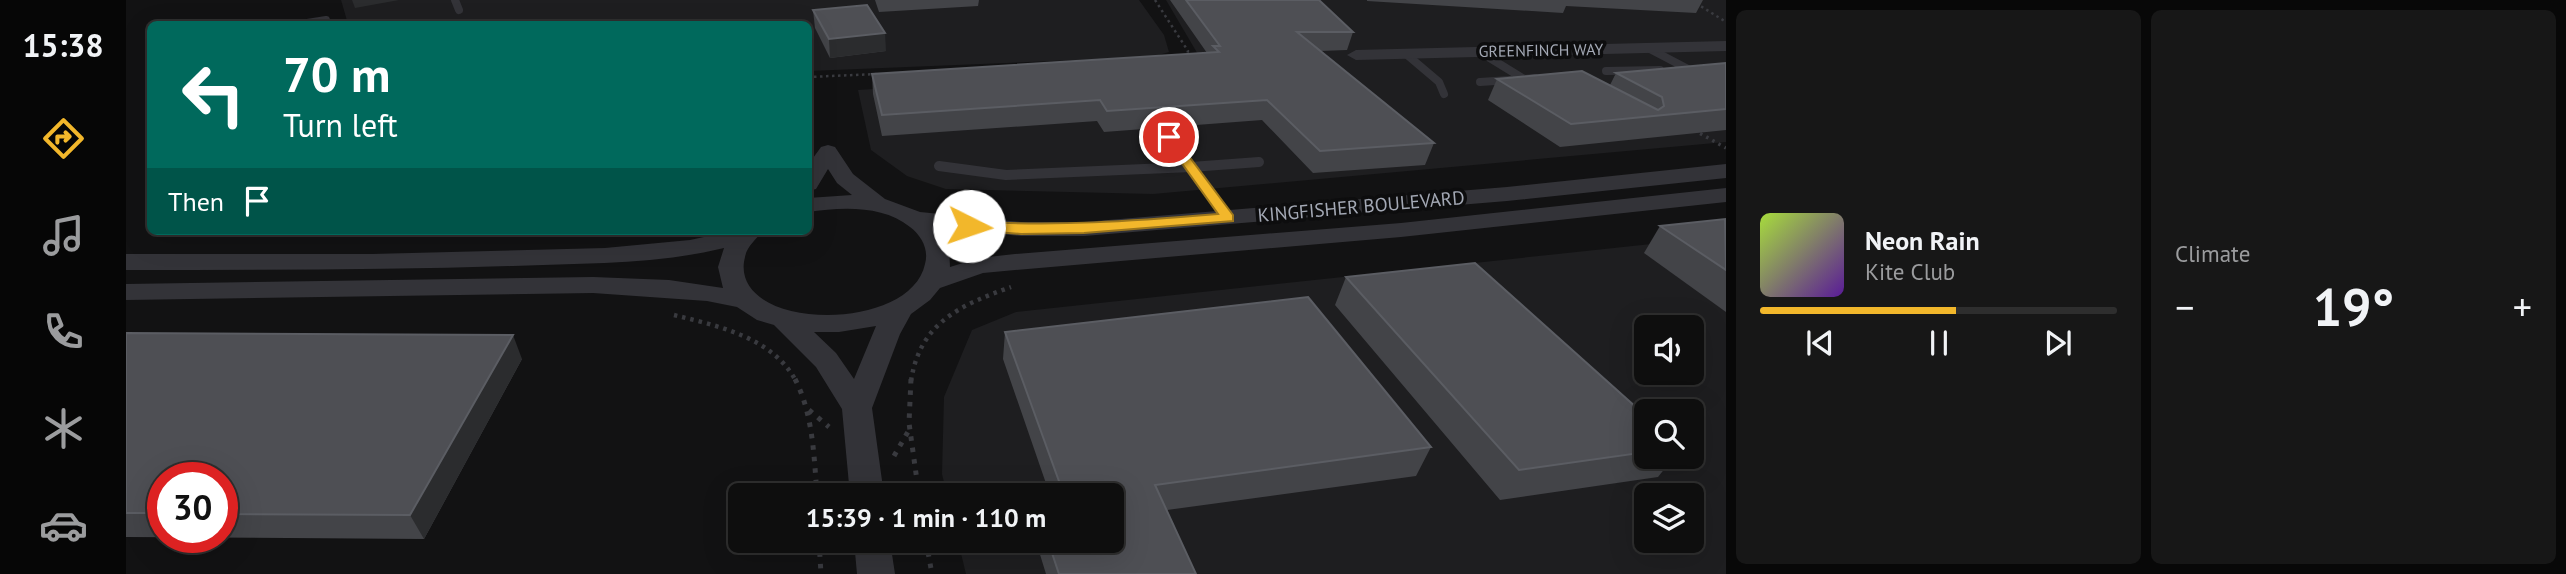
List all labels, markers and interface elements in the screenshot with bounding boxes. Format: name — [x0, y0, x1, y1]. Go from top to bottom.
text: 15:38 — [22, 24, 104, 66]
street label: GREENFINCH WAY — [1478, 39, 1604, 61]
text: 70 m — [283, 42, 390, 106]
icon: left — [168, 49, 259, 140]
text: Turn left — [283, 104, 398, 146]
pin — [1139, 107, 1199, 167]
icon: directions — [39, 114, 88, 163]
icon: arrive — [1150, 118, 1188, 156]
icon: arrive — [238, 182, 276, 220]
text: Then — [168, 185, 224, 218]
street label: KINGFISHER BOULEVARD — [1257, 185, 1465, 227]
position arrow — [932, 189, 1006, 263]
icon: music — [39, 211, 88, 260]
text: Neon Rain — [1865, 224, 1980, 257]
text: Climate — [2175, 239, 2250, 268]
text: Kite Club — [1865, 257, 1955, 286]
text: 19° — [2313, 273, 2394, 340]
text: − — [2175, 282, 2194, 331]
text: + — [2513, 282, 2532, 331]
icon: phone — [39, 307, 88, 356]
map controls — [1634, 315, 1704, 553]
button: sound — [1634, 315, 1704, 385]
icon: previous — [1801, 324, 1839, 362]
icon: pause — [1920, 324, 1958, 362]
icon: next — [2039, 324, 2077, 362]
button: search — [1634, 399, 1704, 469]
icon: climate — [39, 404, 88, 453]
speed limit sign: 30 — [147, 462, 238, 553]
button: layers — [1634, 483, 1704, 553]
icon: car — [39, 501, 88, 550]
text: 15:39 · 1 min · 110 m — [806, 501, 1046, 534]

